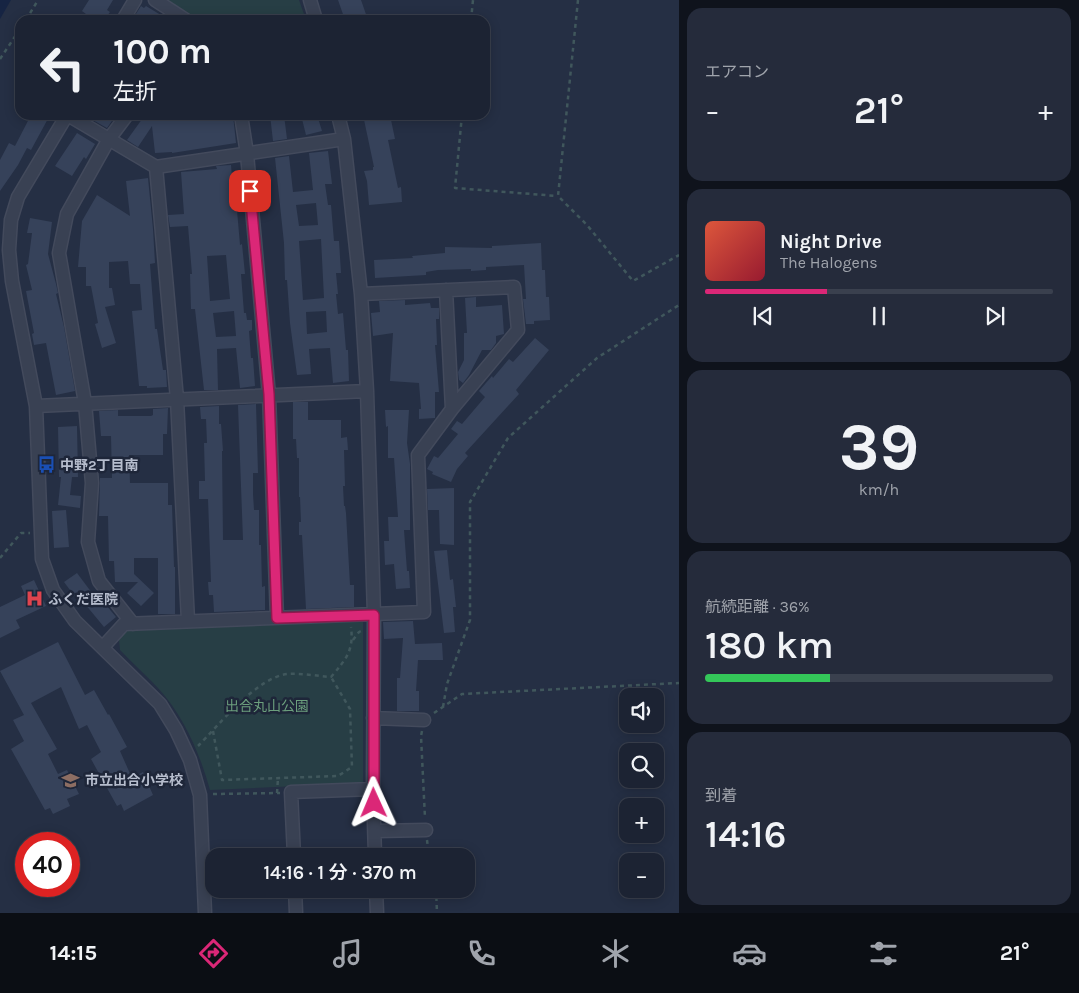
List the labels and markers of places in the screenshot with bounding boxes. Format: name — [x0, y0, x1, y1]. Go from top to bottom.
pin — [229, 170, 271, 212]
bus stop icon: 中野2丁目南 — [36, 455, 56, 475]
place label: 中野2丁目南 — [60, 457, 138, 474]
hospital icon: ふくだ医院 — [24, 589, 44, 609]
place label: ふくだ医院 — [48, 591, 118, 608]
school or university icon: 市立出合小学校 — [61, 770, 81, 790]
place label: 市立出合小学校 — [85, 772, 183, 789]

